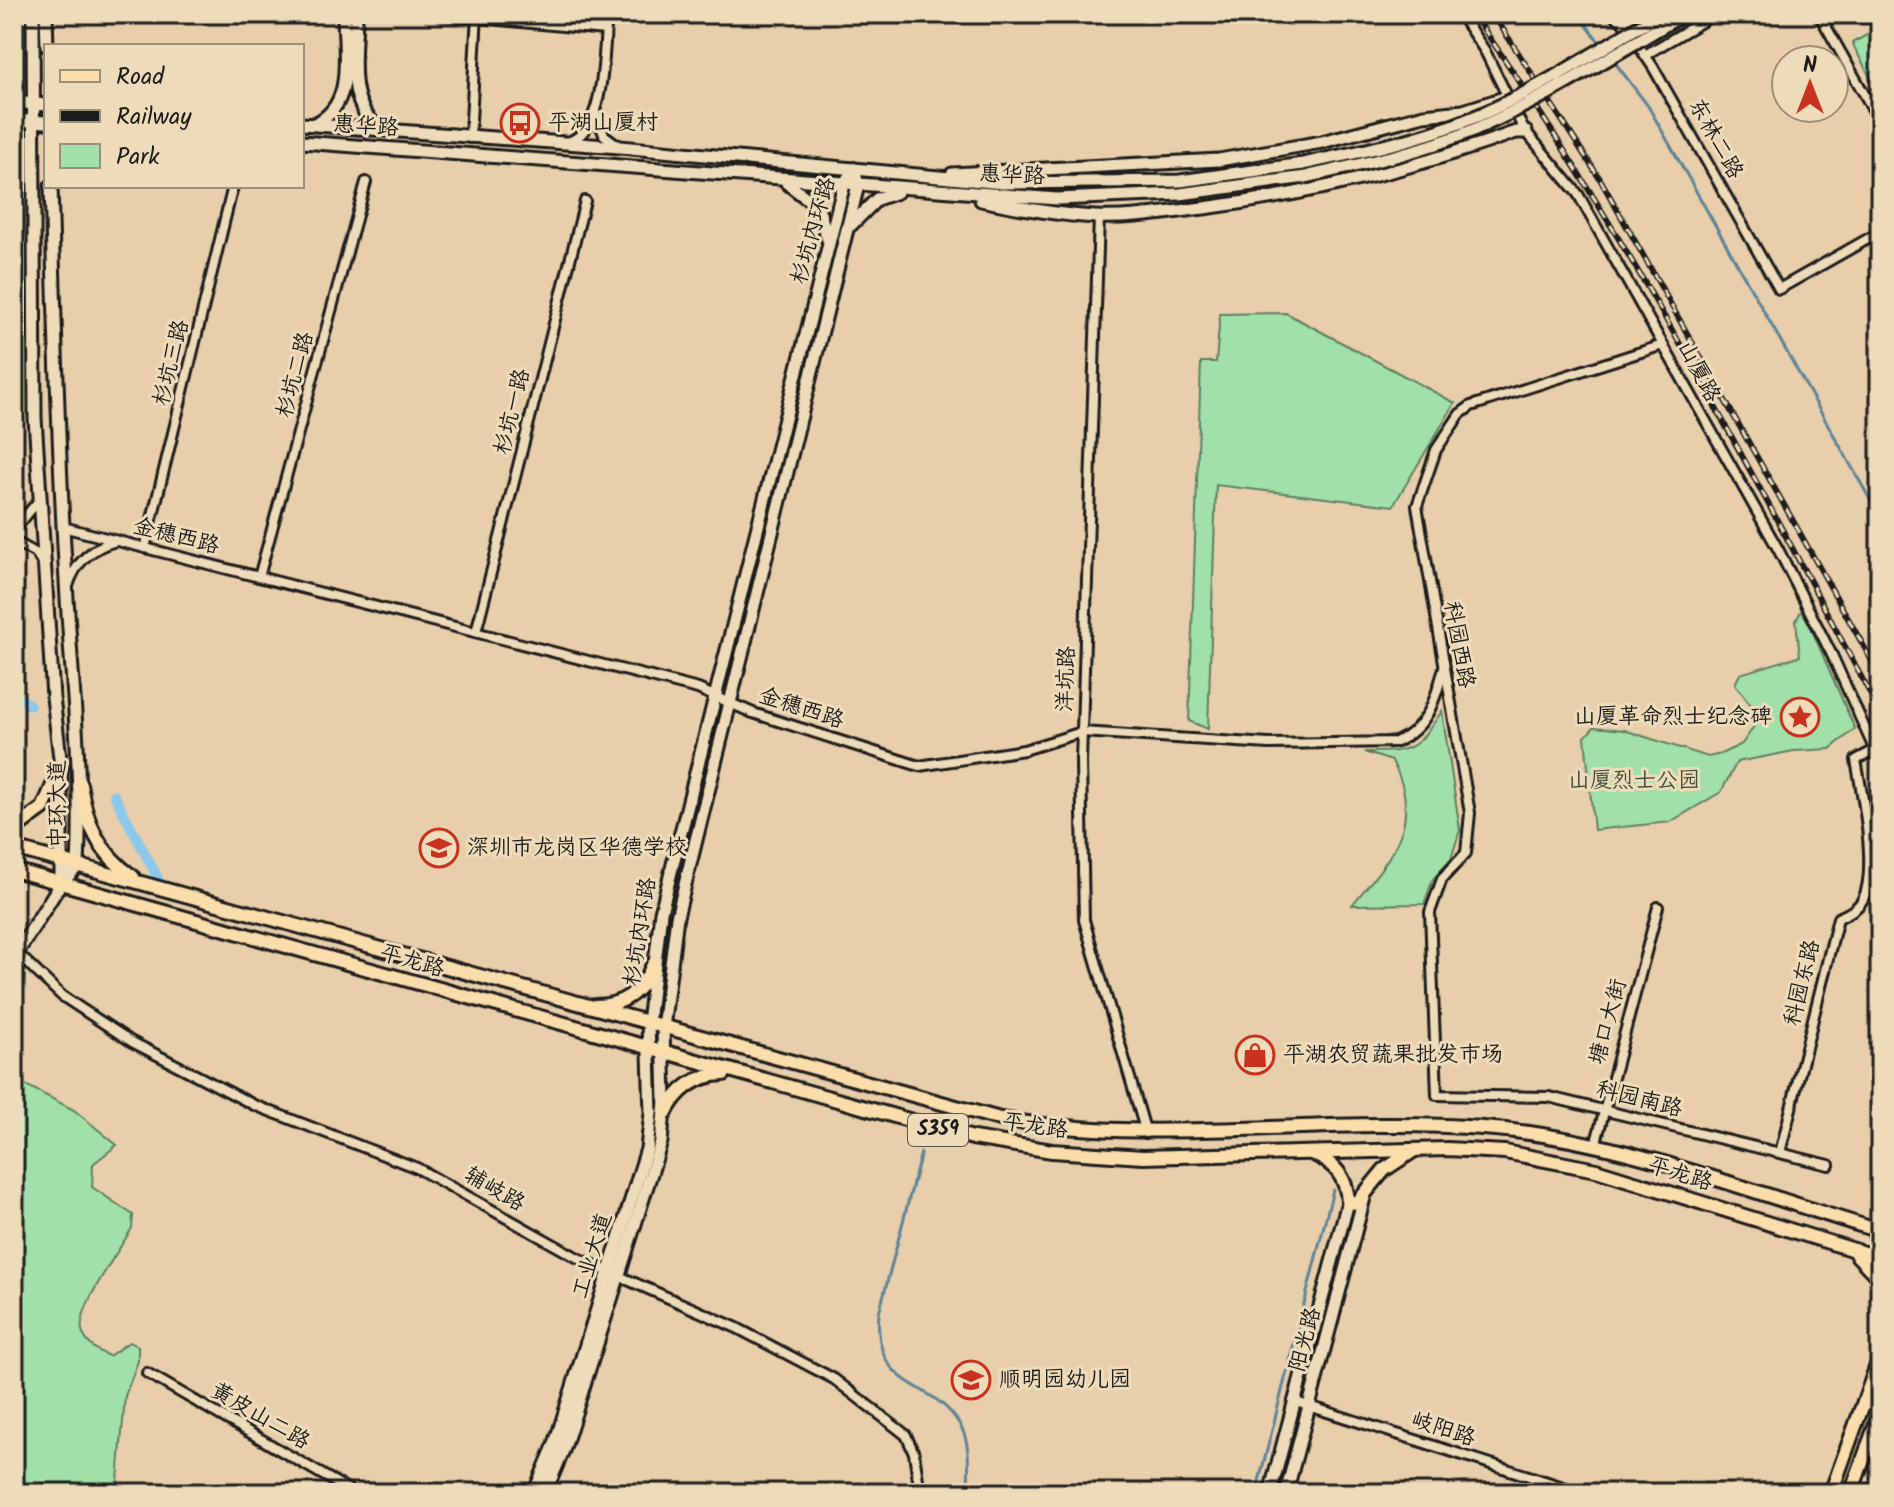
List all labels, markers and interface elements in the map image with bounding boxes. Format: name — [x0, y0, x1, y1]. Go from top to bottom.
legend — [44, 44, 304, 188]
north arrow — [1770, 44, 1850, 124]
text: N — [1803, 49, 1817, 84]
text: Road — [116, 58, 165, 97]
street label: 东林二路 — [1678, 92, 1752, 186]
text: Railway — [116, 98, 192, 137]
bus stop icon: 平湖山厦村 — [499, 102, 541, 144]
place label: 平湖山厦村 — [548, 106, 658, 141]
street label: 惠华路 — [332, 107, 400, 147]
text: Park — [116, 138, 160, 177]
street label: 惠华路 — [978, 157, 1046, 195]
street label: 杉坑内环路 — [782, 173, 846, 289]
street label: 杉坑三路 — [144, 316, 200, 410]
street label: 杉坑二路 — [268, 328, 324, 422]
street label: 山厦路 — [1667, 335, 1729, 409]
street label: 杉坑一路 — [485, 365, 541, 459]
street label: 金穗西路 — [129, 509, 223, 565]
street label: 科园西路 — [1433, 599, 1483, 691]
street label: 洋坑路 — [1048, 645, 1086, 713]
street label: 金穗西路 — [754, 679, 848, 739]
place icon: 山厦革命烈士纪念碑 — [1779, 696, 1821, 738]
place label: 山厦革命烈士纪念碑 — [1574, 700, 1772, 735]
street label: 中环大道 — [41, 760, 76, 848]
park label: 山厦烈士公园 — [1568, 764, 1700, 799]
school or university icon: 深圳市龙岗区华德学校 — [418, 827, 460, 869]
place label: 深圳市龙岗区华德学校 — [467, 831, 687, 866]
street label: 杉坑内环路 — [615, 875, 667, 989]
street label: 平龙路 — [375, 936, 449, 988]
street label: 科园东路 — [1775, 936, 1831, 1030]
street label: 塘口大街 — [1581, 975, 1637, 1069]
shop icon: 平湖农贸蔬果批发市场 — [1234, 1034, 1276, 1076]
place label: 平湖农贸蔬果批发市场 — [1283, 1038, 1503, 1073]
street label: 科园南路 — [1592, 1072, 1686, 1128]
street label: 平龙路 — [1000, 1105, 1070, 1149]
road number: S359 — [908, 1114, 968, 1146]
street label: 平龙路 — [1643, 1149, 1717, 1201]
street label: 辅岐路 — [457, 1158, 531, 1222]
street label: 工业大道 — [563, 1209, 623, 1303]
street label: 阳光路 — [1281, 1304, 1331, 1376]
school or university icon: 顺明园幼儿园 — [950, 1359, 992, 1401]
place label: 顺明园幼儿园 — [999, 1363, 1131, 1398]
street label: 黄皮山二路 — [204, 1374, 316, 1460]
street label: 岐阳路 — [1406, 1403, 1480, 1457]

